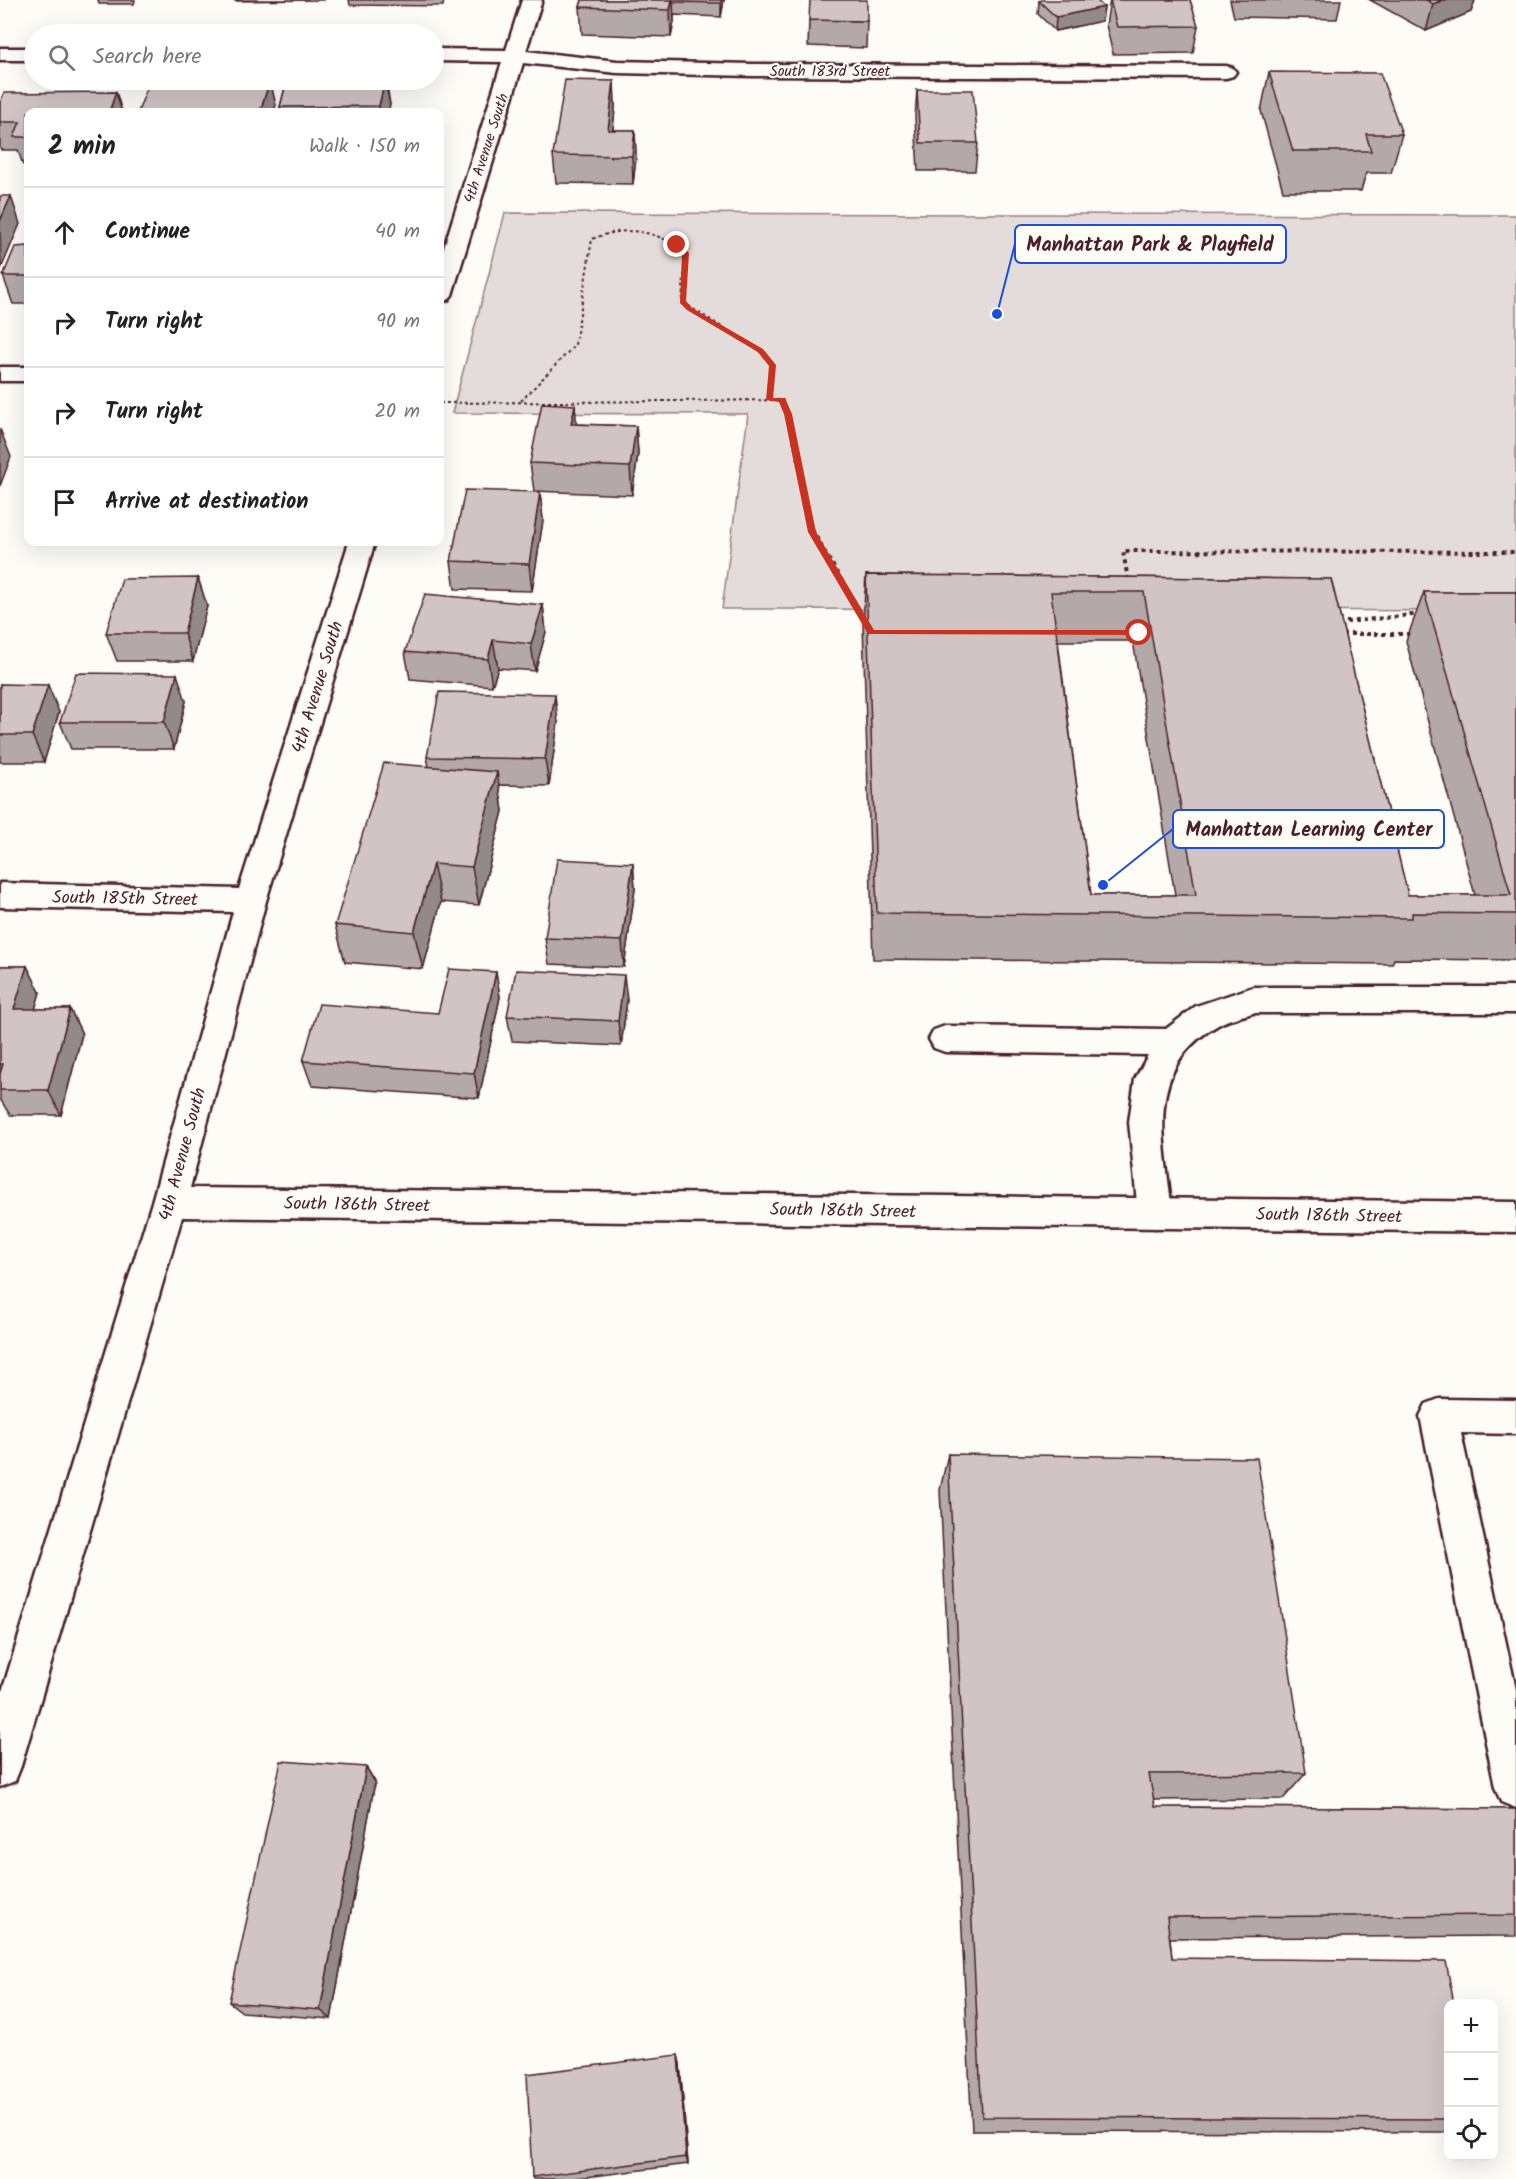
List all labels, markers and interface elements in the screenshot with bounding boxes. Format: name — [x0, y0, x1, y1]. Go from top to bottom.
search box — [24, 24, 444, 90]
text: Search here — [93, 40, 201, 75]
icon: search — [45, 41, 78, 74]
street label: South 183rd Street — [770, 60, 891, 84]
street label: 4th Avenue South — [458, 90, 516, 206]
text: 2 min — [48, 126, 116, 168]
text: Walk · 150 m — [309, 131, 420, 163]
text: Continue — [105, 215, 190, 250]
icon: ahead — [48, 216, 81, 249]
text: 40 m — [375, 216, 420, 248]
callout: Manhattan Park & Playfield — [1015, 225, 1286, 263]
text: Manhattan Park & Playfield — [1026, 230, 1275, 262]
route end — [663, 231, 689, 257]
text: Turn right — [105, 305, 203, 340]
icon: right — [48, 306, 81, 339]
text: 90 m — [376, 306, 420, 338]
text: Turn right — [105, 395, 203, 430]
icon: right — [48, 396, 81, 429]
text: 20 m — [374, 396, 420, 428]
text: Arrive at destination — [105, 485, 308, 520]
icon: arrive — [48, 486, 81, 519]
street label: 4th Avenue South — [285, 618, 352, 757]
route start — [1125, 619, 1151, 645]
callout: Manhattan Learning Center — [1173, 810, 1444, 848]
text: Manhattan Learning Center — [1186, 815, 1433, 847]
street label: South 185th Street — [52, 884, 199, 915]
street label: 4th Avenue South — [152, 1084, 215, 1224]
street label: South 186th Street — [284, 1190, 431, 1221]
street label: South 186th Street — [770, 1196, 917, 1227]
street label: South 186th Street — [1256, 1201, 1403, 1232]
map controls — [1444, 1999, 1498, 2161]
button: + — [1444, 1999, 1498, 2053]
button: − — [1444, 2053, 1498, 2107]
button: locate — [1444, 2107, 1498, 2161]

